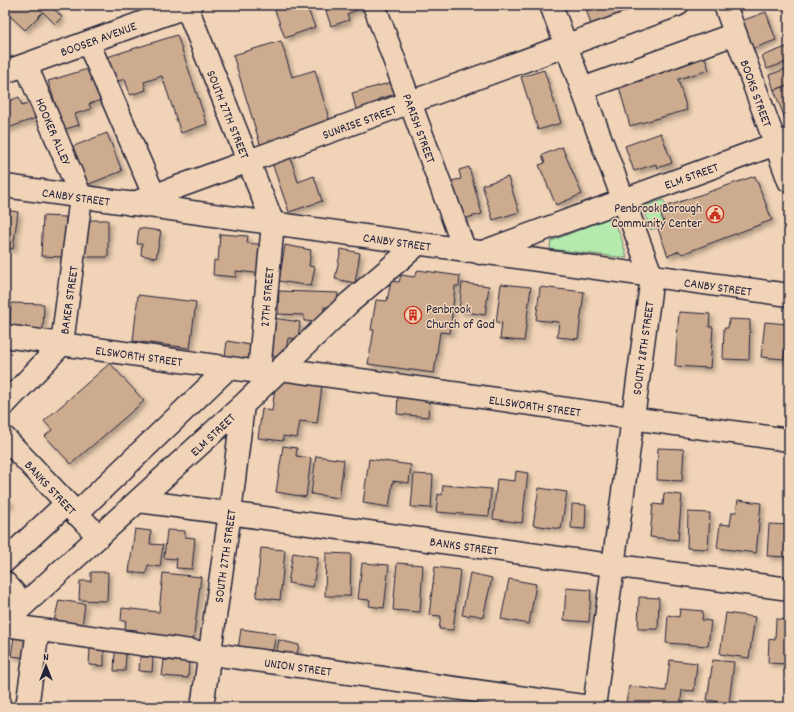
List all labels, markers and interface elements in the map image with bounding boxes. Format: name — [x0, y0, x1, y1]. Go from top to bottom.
street label: BOOSER AVENUE — [58, 18, 140, 63]
street label: BOOKS STREET — [734, 58, 776, 130]
street label: SOUTH 27TH STREET — [200, 68, 253, 162]
street label: PARISH STREET — [396, 91, 439, 166]
street label: HOOKER ALLEY — [29, 95, 75, 170]
street label: SUNRISE STREET — [320, 101, 400, 146]
street label: ELM STREET — [662, 159, 721, 196]
street label: CANBY STREET — [41, 184, 111, 213]
place label: Penbrook Borough Community Center — [611, 200, 702, 234]
public building icon: Penbrook Borough Community Center — [705, 204, 725, 224]
street label: CANBY STREET — [362, 229, 432, 258]
street label: BAKER STREET — [56, 265, 85, 336]
street label: 27TH STREET — [256, 267, 281, 328]
street label: CANBY STREET — [683, 274, 753, 303]
street label: SOUTH 28TH STREET — [629, 300, 660, 396]
place label: Penbrook Church of God — [426, 301, 495, 335]
building icon: Penbrook Church of God — [403, 305, 423, 325]
street label: ELSWORTH STREET — [94, 342, 183, 373]
street label: ELLSWORTH STREET — [487, 392, 582, 423]
street label: ELM STREET — [187, 410, 241, 462]
street label: BANKS STREET — [19, 457, 80, 520]
street label: SOUTH 27TH STREET — [211, 508, 242, 604]
street label: BANKS STREET — [428, 533, 499, 562]
north arrow — [26, 646, 66, 686]
text: N — [43, 650, 49, 666]
street label: UNION STREET — [263, 654, 333, 683]

